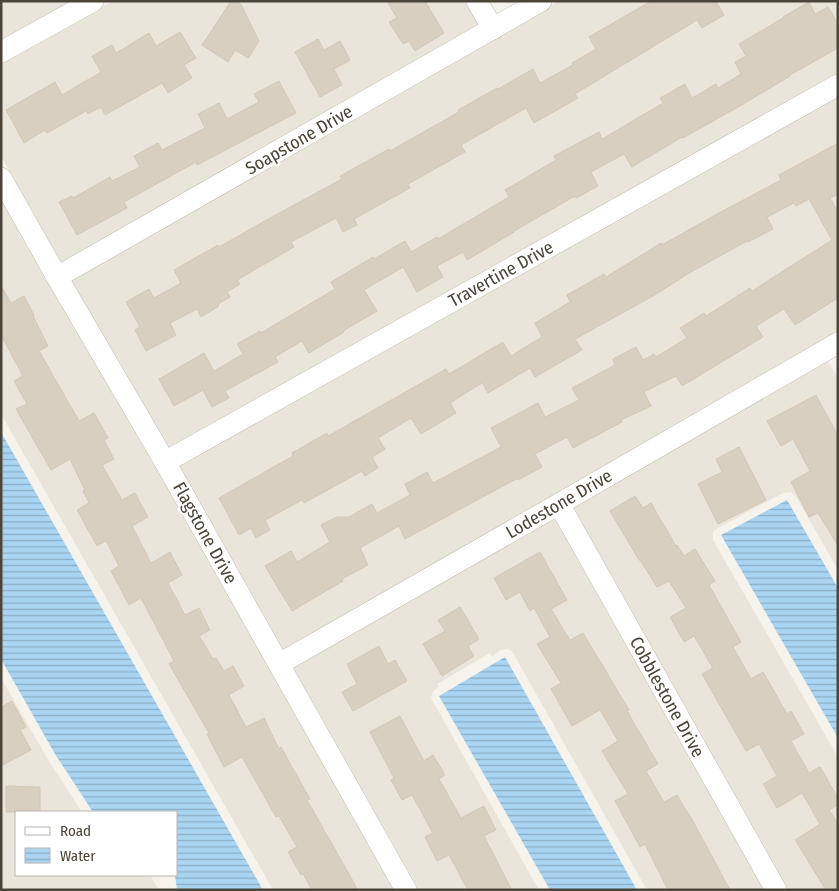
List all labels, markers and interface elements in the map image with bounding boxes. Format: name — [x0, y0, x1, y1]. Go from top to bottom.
street label: Soapstone Drive — [241, 100, 357, 180]
street label: Travertine Drive — [445, 236, 557, 312]
street label: Lodestone Drive — [502, 465, 616, 543]
street label: Flagstone Drive — [168, 478, 242, 588]
street label: Cobblestone Drive — [625, 633, 709, 761]
legend — [15, 811, 178, 876]
text: Road — [60, 822, 91, 840]
text: Water — [60, 847, 96, 865]

